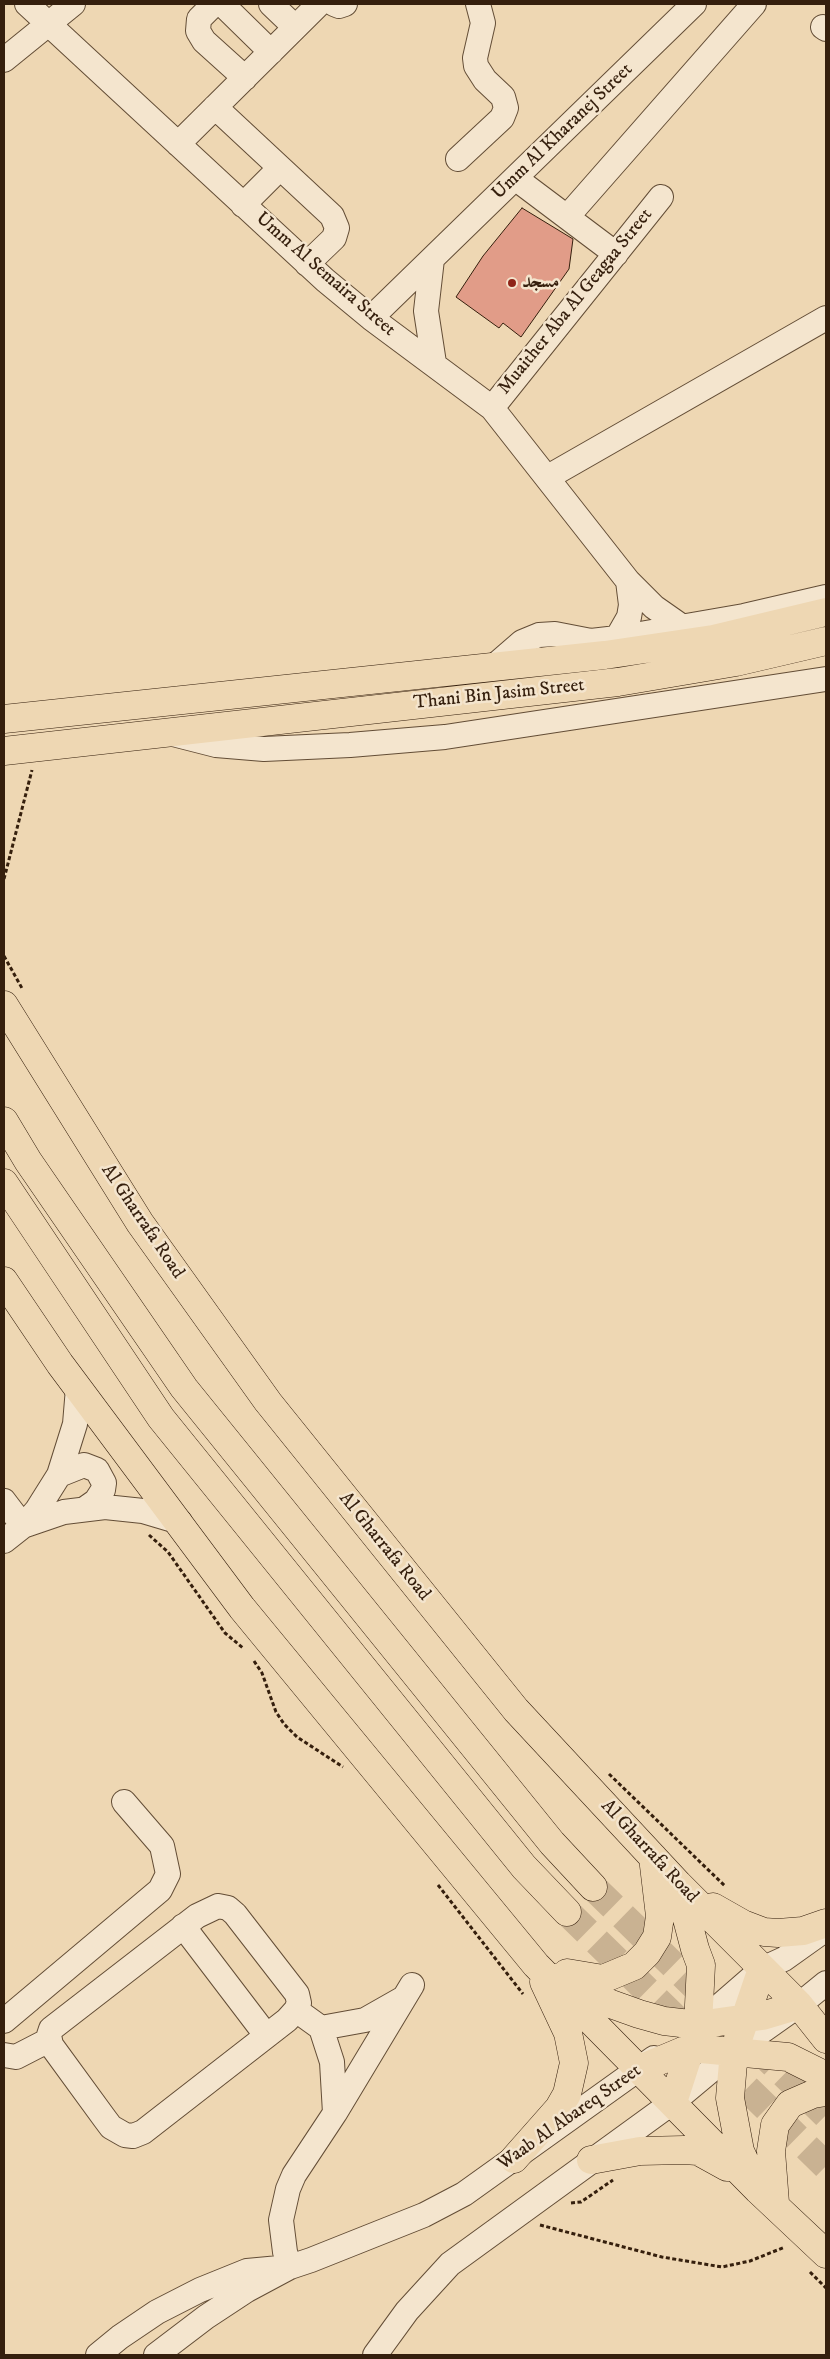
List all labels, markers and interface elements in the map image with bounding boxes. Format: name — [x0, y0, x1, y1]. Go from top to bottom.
street label: Umm Al Kharanej Street — [488, 59, 638, 205]
street label: Muaither Aba Al Geagaa Street — [494, 204, 658, 400]
street label: Umm Al Semaira Street — [250, 208, 400, 342]
place label: مسجد — [522, 272, 559, 294]
marker: مسجد — [506, 277, 518, 289]
street label: Thani Bin Jasim Street — [412, 675, 586, 715]
street label: Al Gharrafa Road — [95, 1161, 189, 1283]
street label: Al Gharrafa Road — [333, 1488, 435, 1606]
street label: Al Gharrafa Road — [595, 1796, 703, 1908]
street label: Waab Al Abareq Street — [494, 2060, 646, 2176]

